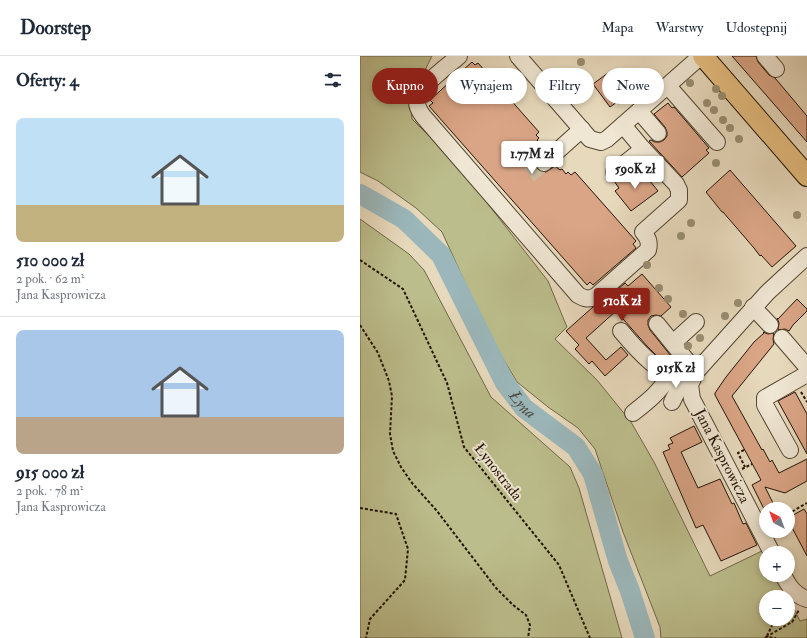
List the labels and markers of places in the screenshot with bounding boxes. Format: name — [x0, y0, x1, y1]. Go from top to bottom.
pin: 1.77M zł — [491, 141, 573, 175]
pin: 590K zł — [598, 156, 672, 190]
pin: 510K zł — [585, 288, 659, 322]
pin: 915K zł — [639, 355, 713, 389]

